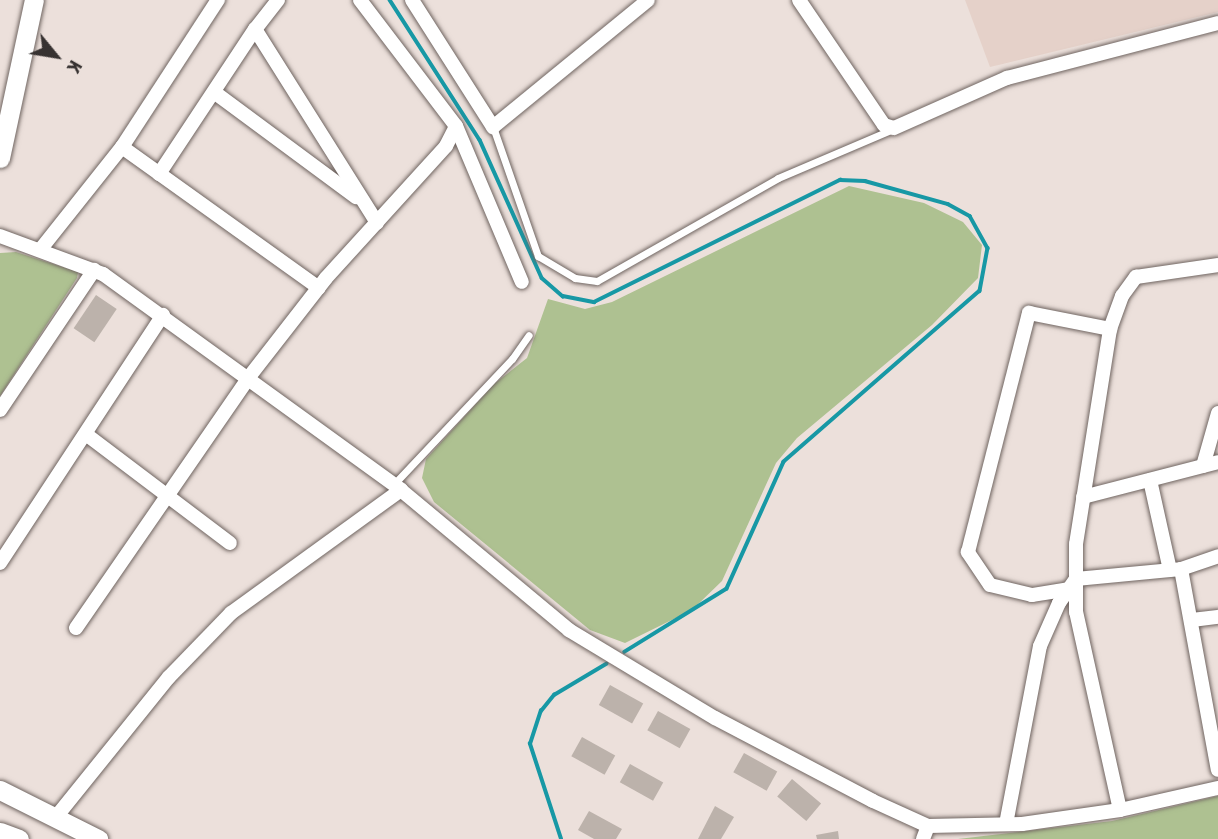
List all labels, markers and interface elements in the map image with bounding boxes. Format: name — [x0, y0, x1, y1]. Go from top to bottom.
north arrow — [21, 21, 91, 91]
text: K — [62, 56, 87, 77]

